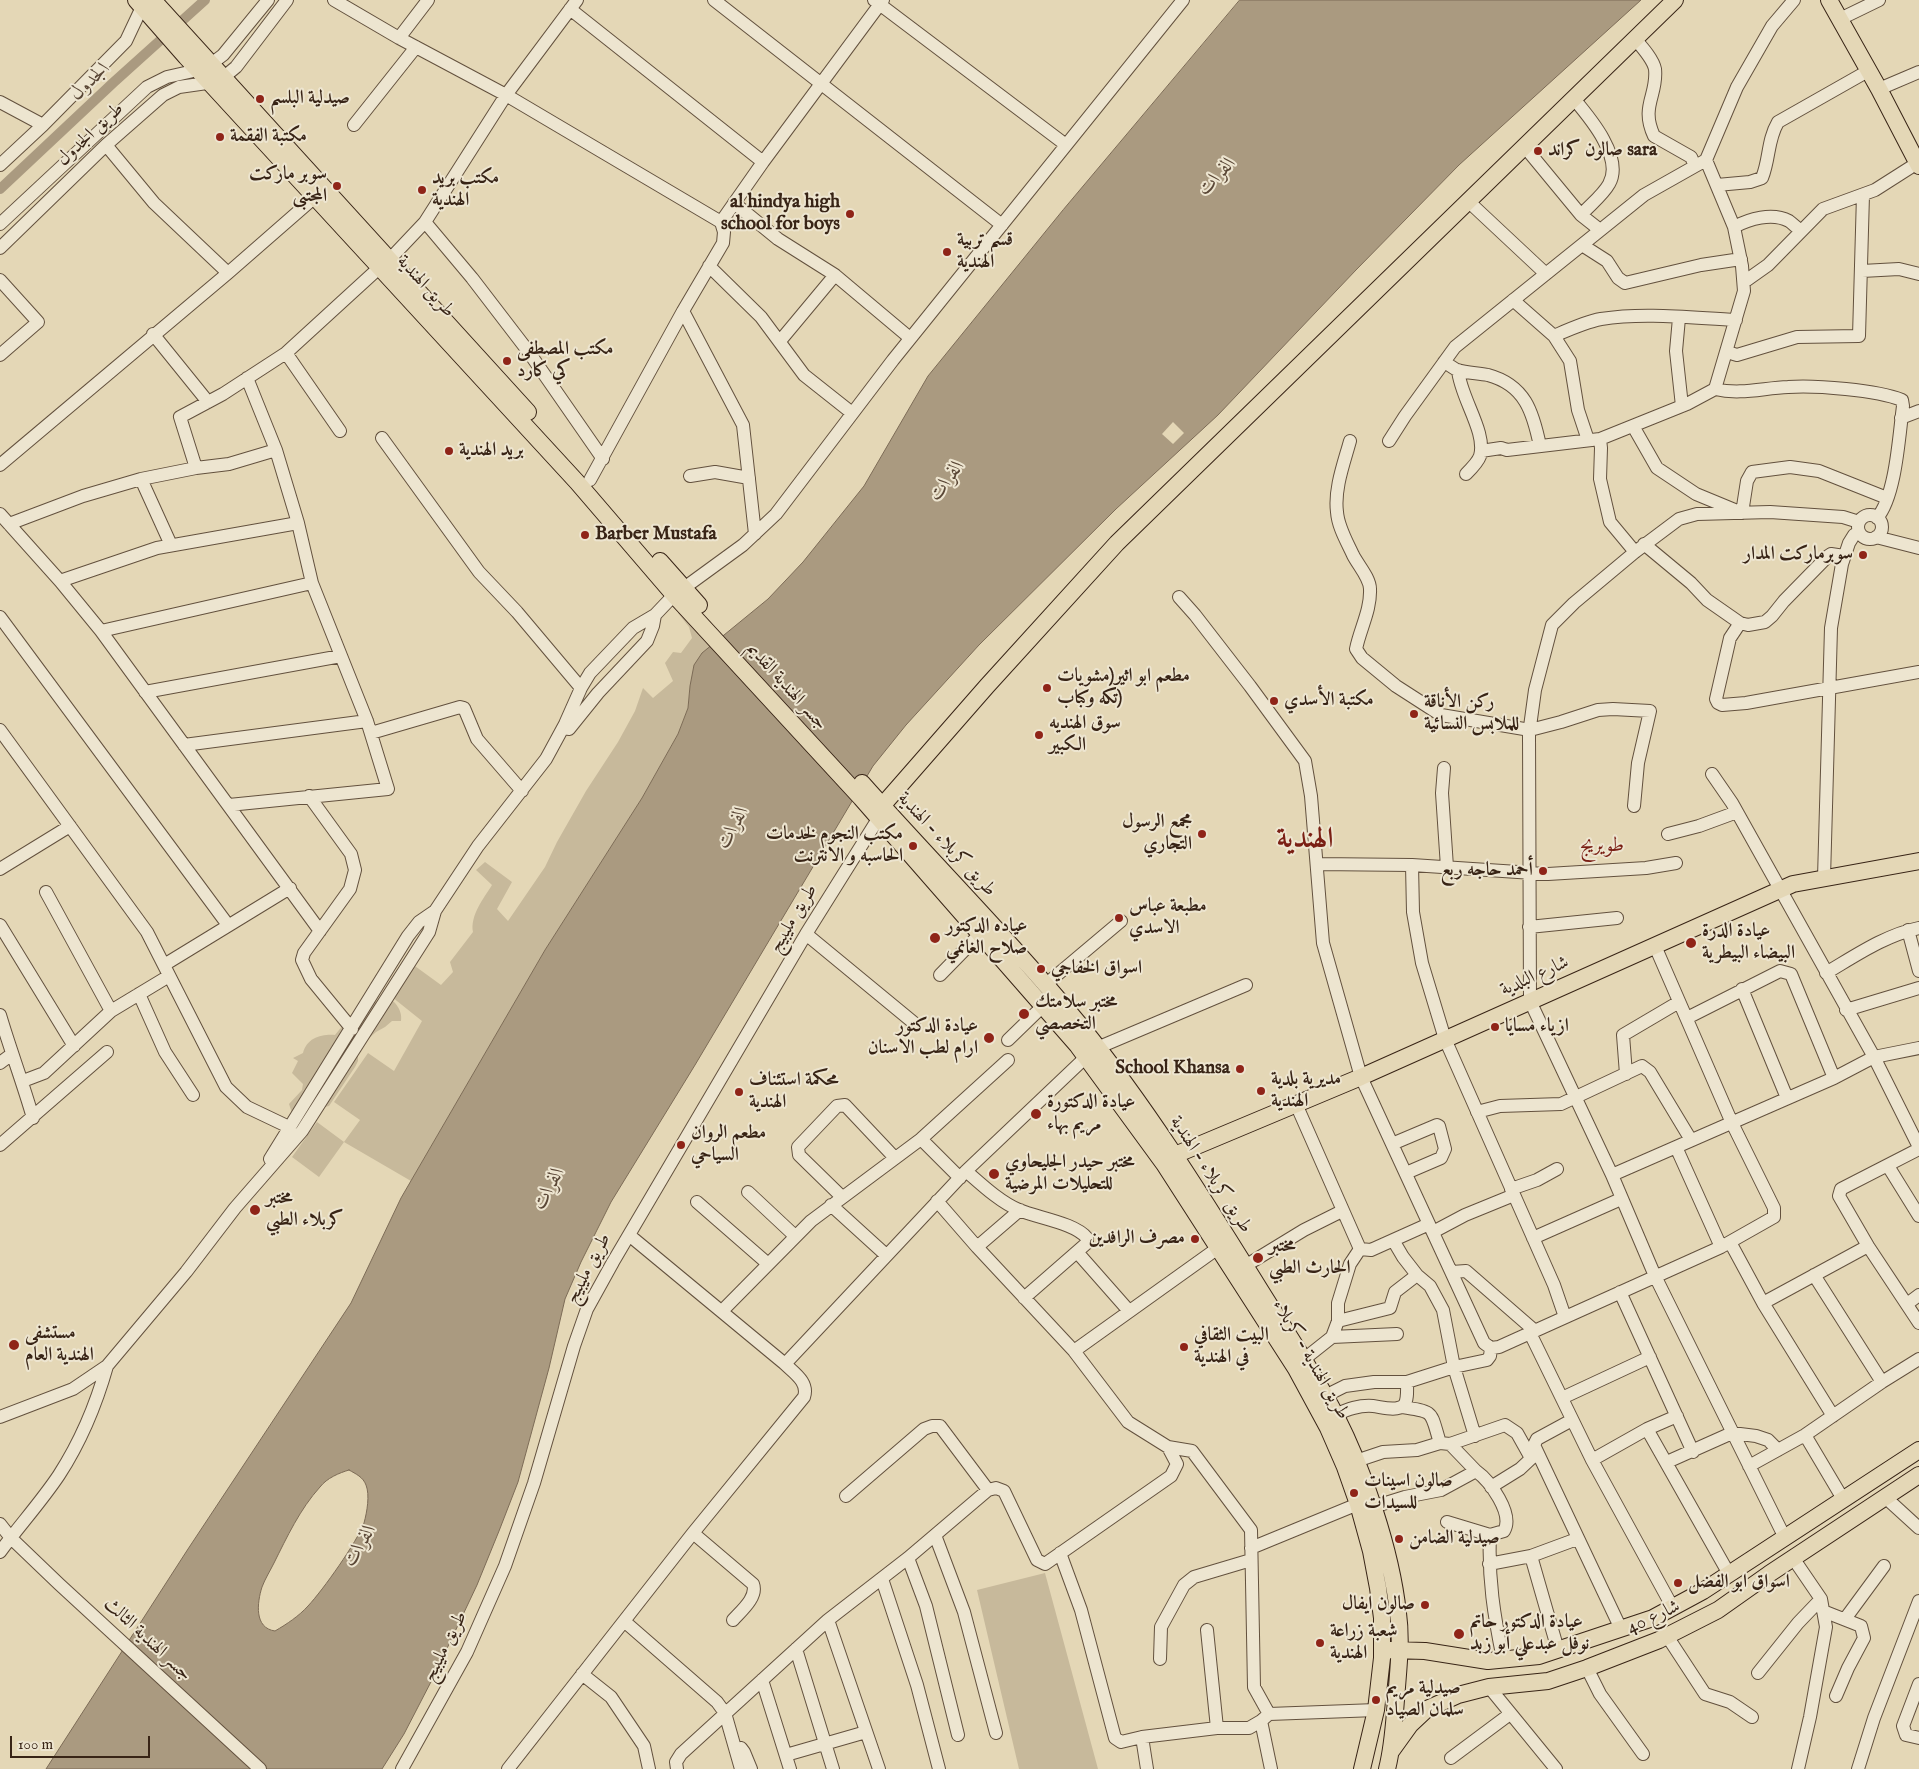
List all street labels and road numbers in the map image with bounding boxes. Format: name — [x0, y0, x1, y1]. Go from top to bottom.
street label: طريق الجدول — [53, 98, 129, 172]
street label: طريق الهندية — [391, 251, 459, 323]
street label: جسر الهندية القديم — [740, 638, 832, 736]
street label: طريق كربلاء - الهندية — [892, 788, 1000, 902]
street label: طريق مليبيج — [765, 881, 823, 957]
street label: شارع البلدية — [1497, 952, 1573, 1002]
street label: طريق كربلاء - الهندية — [1164, 1112, 1256, 1238]
street label: طريق مليبيج — [561, 1230, 617, 1308]
street label: طريق الهندية - كربلاء — [1266, 1296, 1354, 1424]
street label: جسر الهندية الثالث — [98, 1593, 196, 1687]
street label: شارع 40 — [1624, 1596, 1684, 1640]
street label: طريق مليبيج — [419, 1608, 473, 1686]

